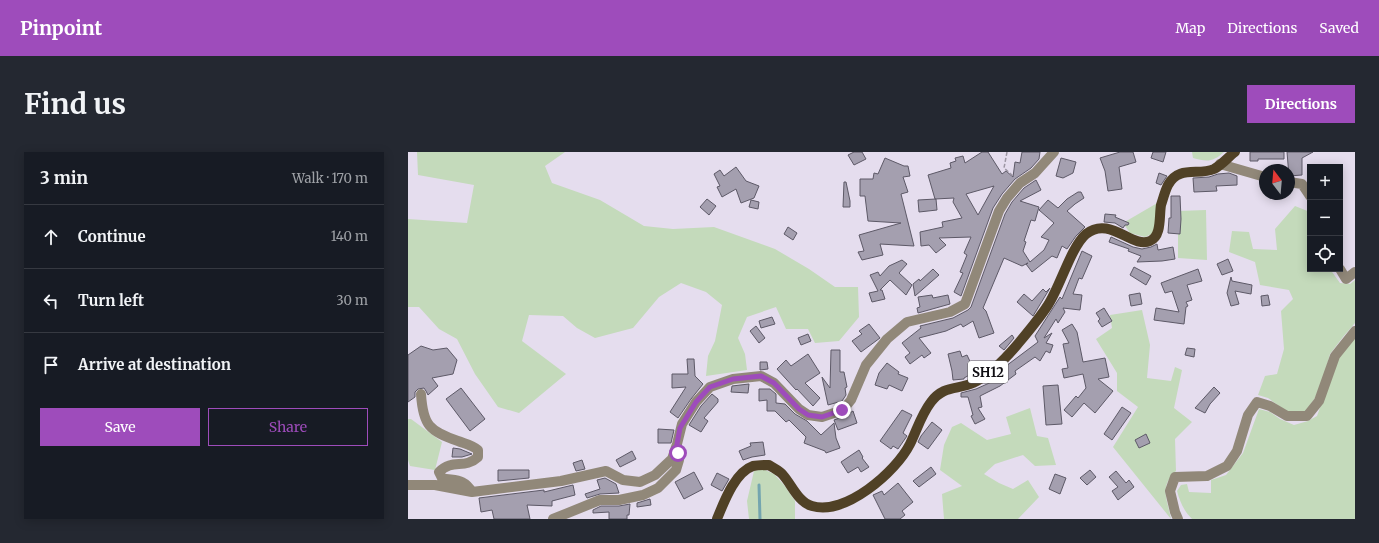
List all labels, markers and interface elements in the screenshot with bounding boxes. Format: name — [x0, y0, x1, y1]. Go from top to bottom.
text: Pinpoint — [20, 16, 102, 40]
text: Map — [1175, 19, 1205, 37]
text: Directions — [1227, 19, 1297, 37]
text: Saved — [1319, 19, 1359, 37]
button: Directions — [1247, 85, 1355, 123]
text: Find us — [24, 86, 126, 122]
north arrow — [1259, 164, 1295, 200]
map controls — [1307, 164, 1343, 272]
button: + — [1307, 164, 1343, 200]
text: 3 min — [40, 167, 88, 189]
text: Walk · 170 m — [292, 170, 368, 187]
button: − — [1307, 200, 1343, 236]
icon: ahead — [40, 226, 62, 248]
text: Continue — [78, 227, 146, 246]
text: 140 m — [331, 228, 368, 245]
button: locate — [1307, 236, 1343, 272]
icon: left — [40, 290, 62, 312]
text: Turn left — [78, 291, 144, 310]
text: 30 m — [336, 292, 368, 309]
icon: arrive — [40, 354, 62, 376]
text: Arrive at destination — [78, 355, 231, 374]
road number: SH12 — [968, 361, 1008, 383]
route end — [833, 401, 851, 419]
button: Save — [40, 408, 200, 446]
button: Share — [208, 408, 368, 446]
route start — [669, 444, 687, 462]

